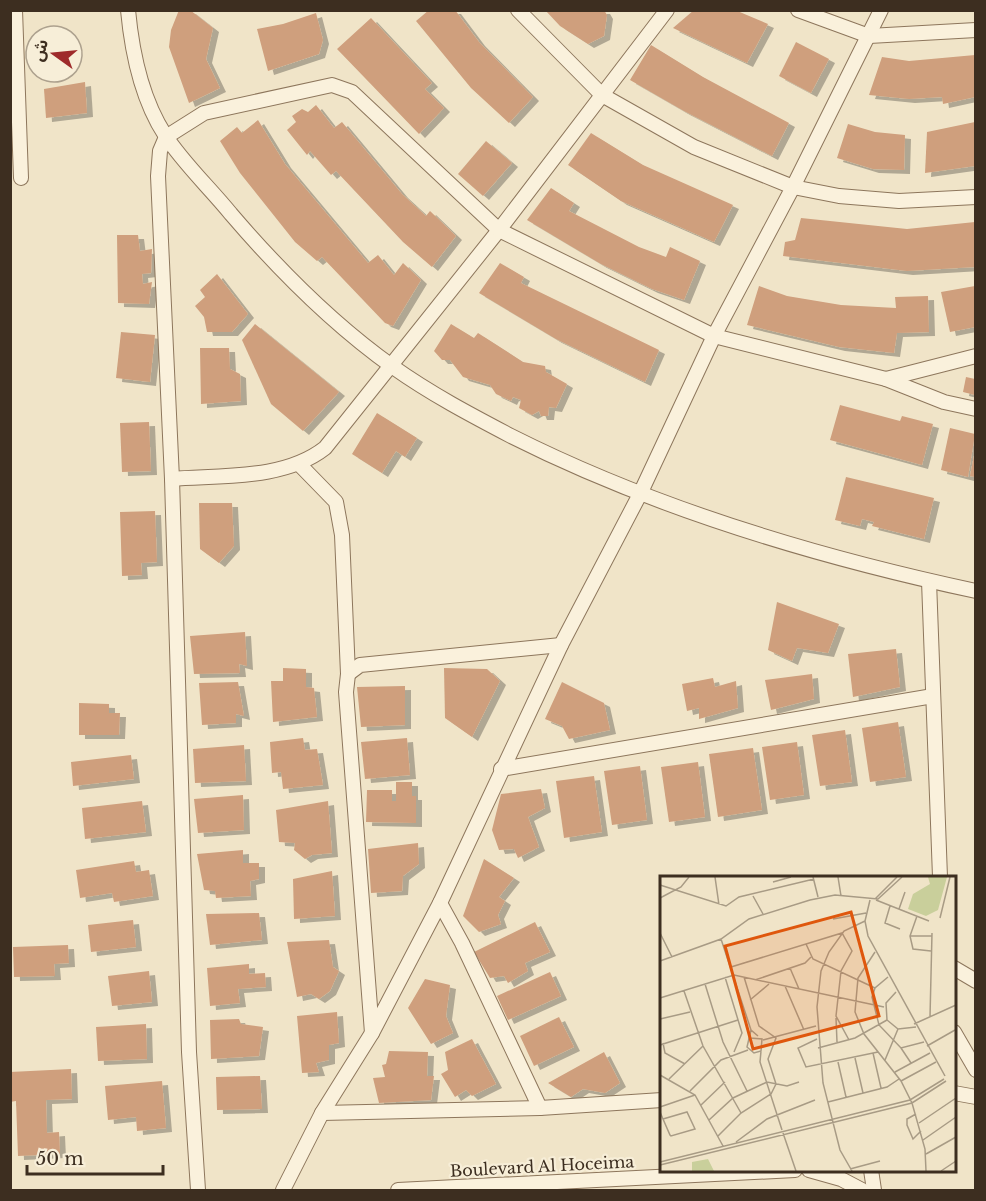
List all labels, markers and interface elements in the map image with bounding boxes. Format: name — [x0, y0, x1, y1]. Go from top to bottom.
north arrow — [24, 24, 84, 84]
text: ش — [27, 37, 52, 63]
inset map — [660, 876, 956, 1171]
scale bar — [27, 1138, 164, 1176]
text: 50 m — [36, 1148, 84, 1170]
street label: Boulevard Al Hoceima — [449, 1151, 635, 1181]

